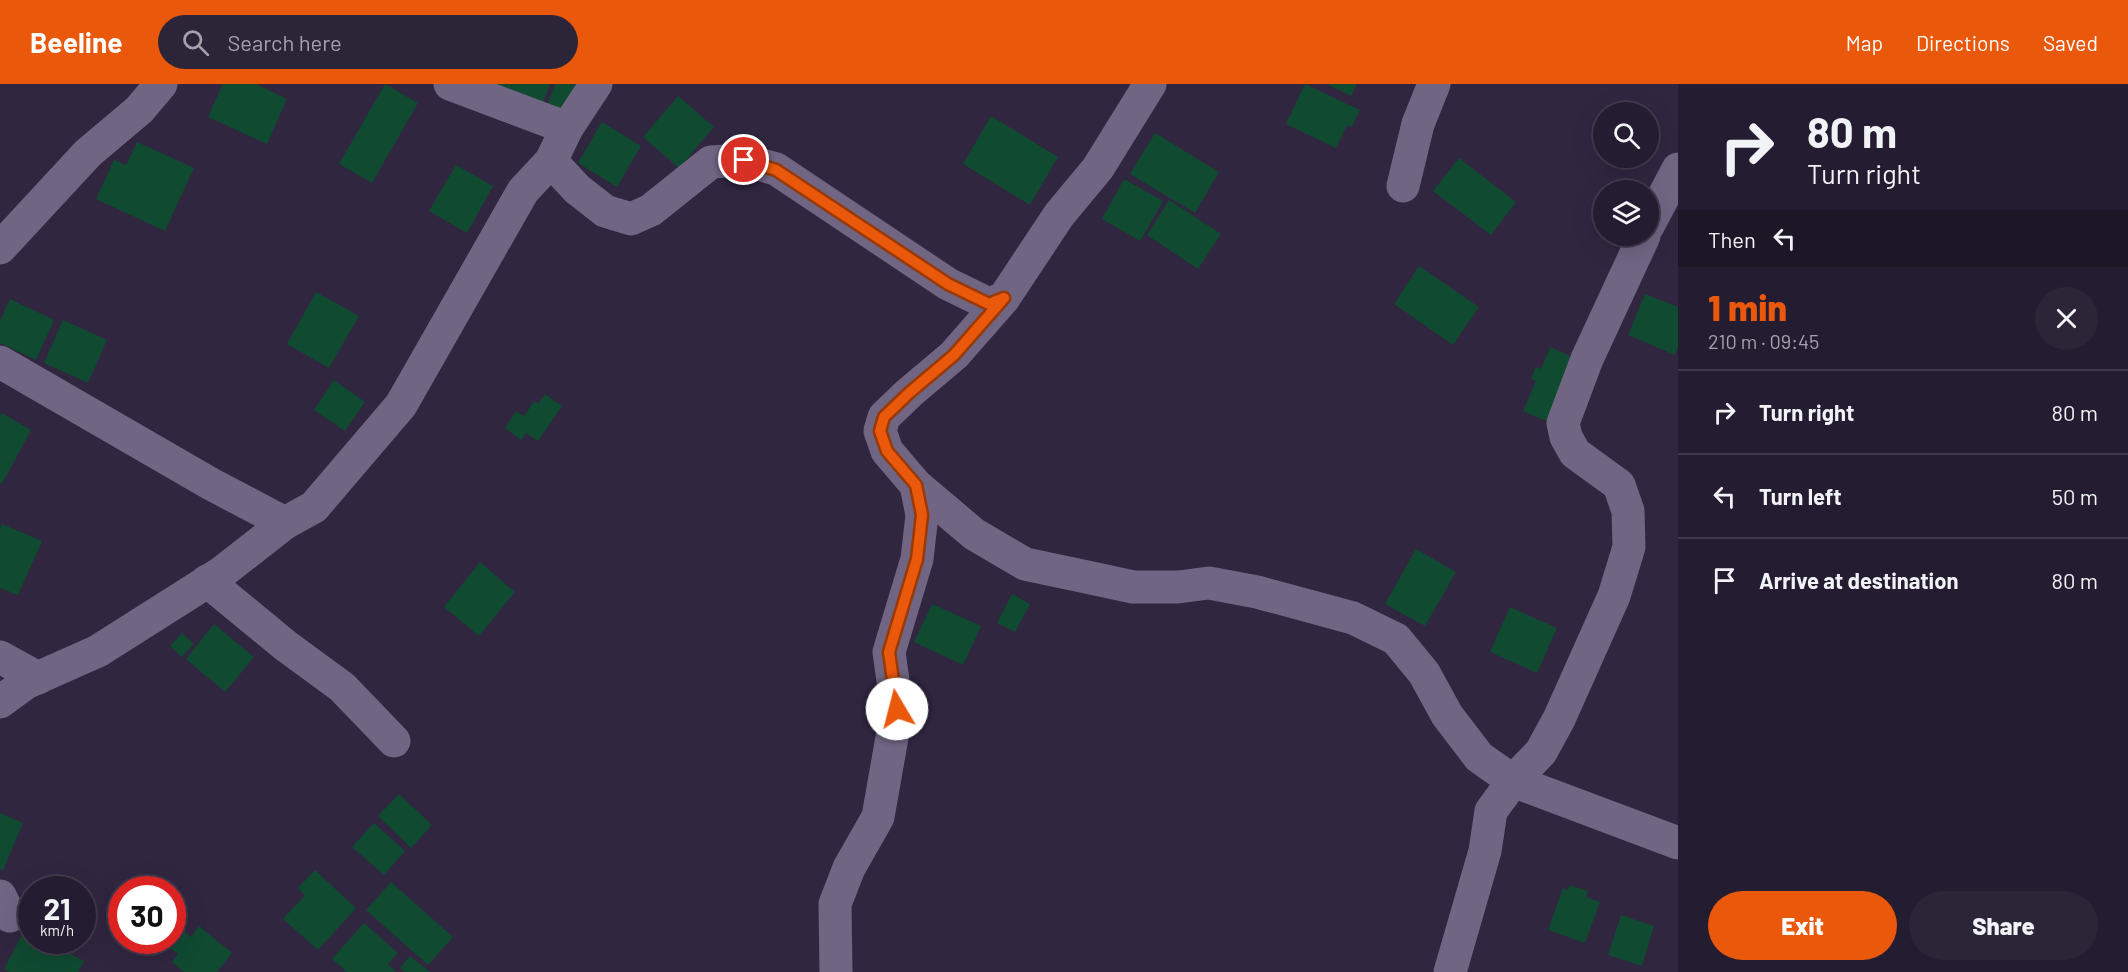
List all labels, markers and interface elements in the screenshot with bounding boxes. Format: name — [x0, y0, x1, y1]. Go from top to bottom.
search box — [158, 15, 578, 69]
text: Beeline — [30, 25, 122, 59]
icon: search — [179, 26, 212, 59]
text: Search here — [227, 29, 342, 55]
text: Map — [1846, 30, 1883, 55]
text: Directions — [1916, 30, 2010, 55]
text: Saved — [2043, 30, 2098, 55]
map controls — [1593, 102, 1659, 246]
button: search — [1593, 102, 1659, 168]
text: 80 m — [1807, 106, 1897, 156]
icon: right — [1708, 108, 1786, 186]
pin — [718, 134, 769, 185]
icon: arrive — [727, 143, 760, 176]
text: Turn right — [1807, 157, 1921, 189]
button: layers — [1593, 180, 1659, 246]
icon: left — [1768, 222, 1801, 255]
text: Then — [1708, 226, 1756, 252]
text: 1 min — [1708, 285, 1787, 328]
button: close — [2035, 287, 2098, 350]
text: 210 m · 09:45 — [1708, 329, 1819, 353]
icon: right — [1708, 396, 1741, 429]
text: Turn right — [1759, 399, 1854, 425]
text: 80 m — [2052, 399, 2098, 425]
icon: left — [1708, 480, 1741, 513]
text: Turn left — [1759, 483, 1842, 509]
text: 50 m — [2052, 483, 2098, 509]
icon: arrive — [1708, 564, 1741, 597]
text: Arrive at destination — [1759, 567, 1958, 593]
text: 80 m — [2052, 567, 2098, 593]
position arrow — [865, 677, 929, 741]
speed limit sign: 30 — [108, 876, 186, 954]
text: 21 — [43, 890, 71, 926]
button: Exit — [1708, 891, 1897, 960]
button: Share — [1909, 891, 2098, 960]
text: km/h — [40, 921, 74, 939]

